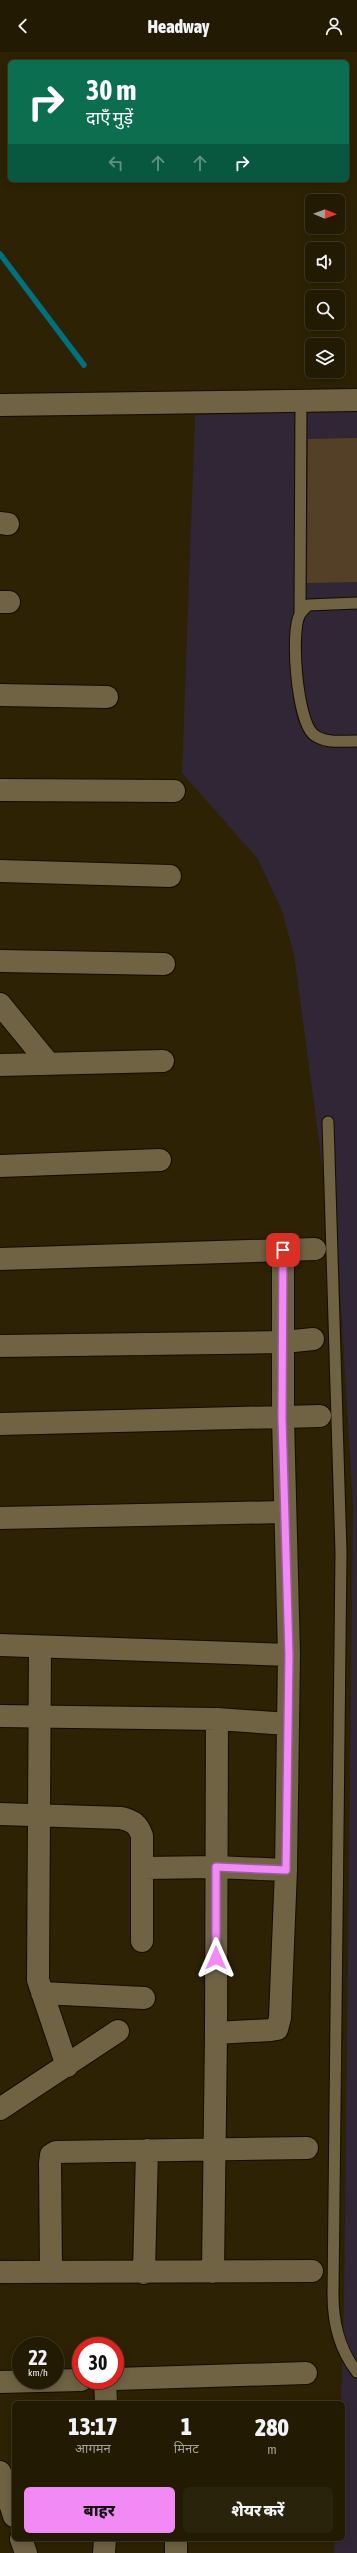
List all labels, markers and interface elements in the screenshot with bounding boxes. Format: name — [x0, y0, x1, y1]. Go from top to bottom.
icon: back — [12, 15, 34, 37]
icon: person — [323, 15, 345, 37]
text: Headway — [148, 16, 209, 37]
text: 30 m — [86, 74, 136, 106]
icon: right — [20, 76, 72, 128]
text: दाएँ मुड़ें — [86, 107, 133, 128]
icon: left — [105, 152, 127, 174]
icon: ahead — [147, 152, 169, 174]
icon: ahead — [189, 152, 211, 174]
icon: right — [231, 152, 253, 174]
north arrow — [305, 194, 345, 234]
map controls — [305, 194, 345, 378]
button: sound — [305, 242, 345, 282]
button: search — [305, 290, 345, 330]
button: layers — [305, 338, 345, 378]
pin — [266, 1233, 300, 1267]
icon: arrive — [272, 1239, 294, 1261]
position arrow — [195, 1937, 237, 1979]
speed limit sign: 30 — [72, 2337, 124, 2389]
text: 22 — [29, 2346, 47, 2369]
text: km/h — [28, 2367, 48, 2378]
text: 13:17 — [68, 2413, 118, 2440]
text: 1 — [181, 2413, 192, 2440]
text: 280 — [255, 2414, 289, 2441]
text: आगमन — [75, 2441, 111, 2456]
text: मिनट — [174, 2441, 199, 2456]
text: m — [267, 2442, 277, 2457]
button: बाहर — [24, 2487, 175, 2533]
button: शेयर करें — [183, 2487, 333, 2533]

